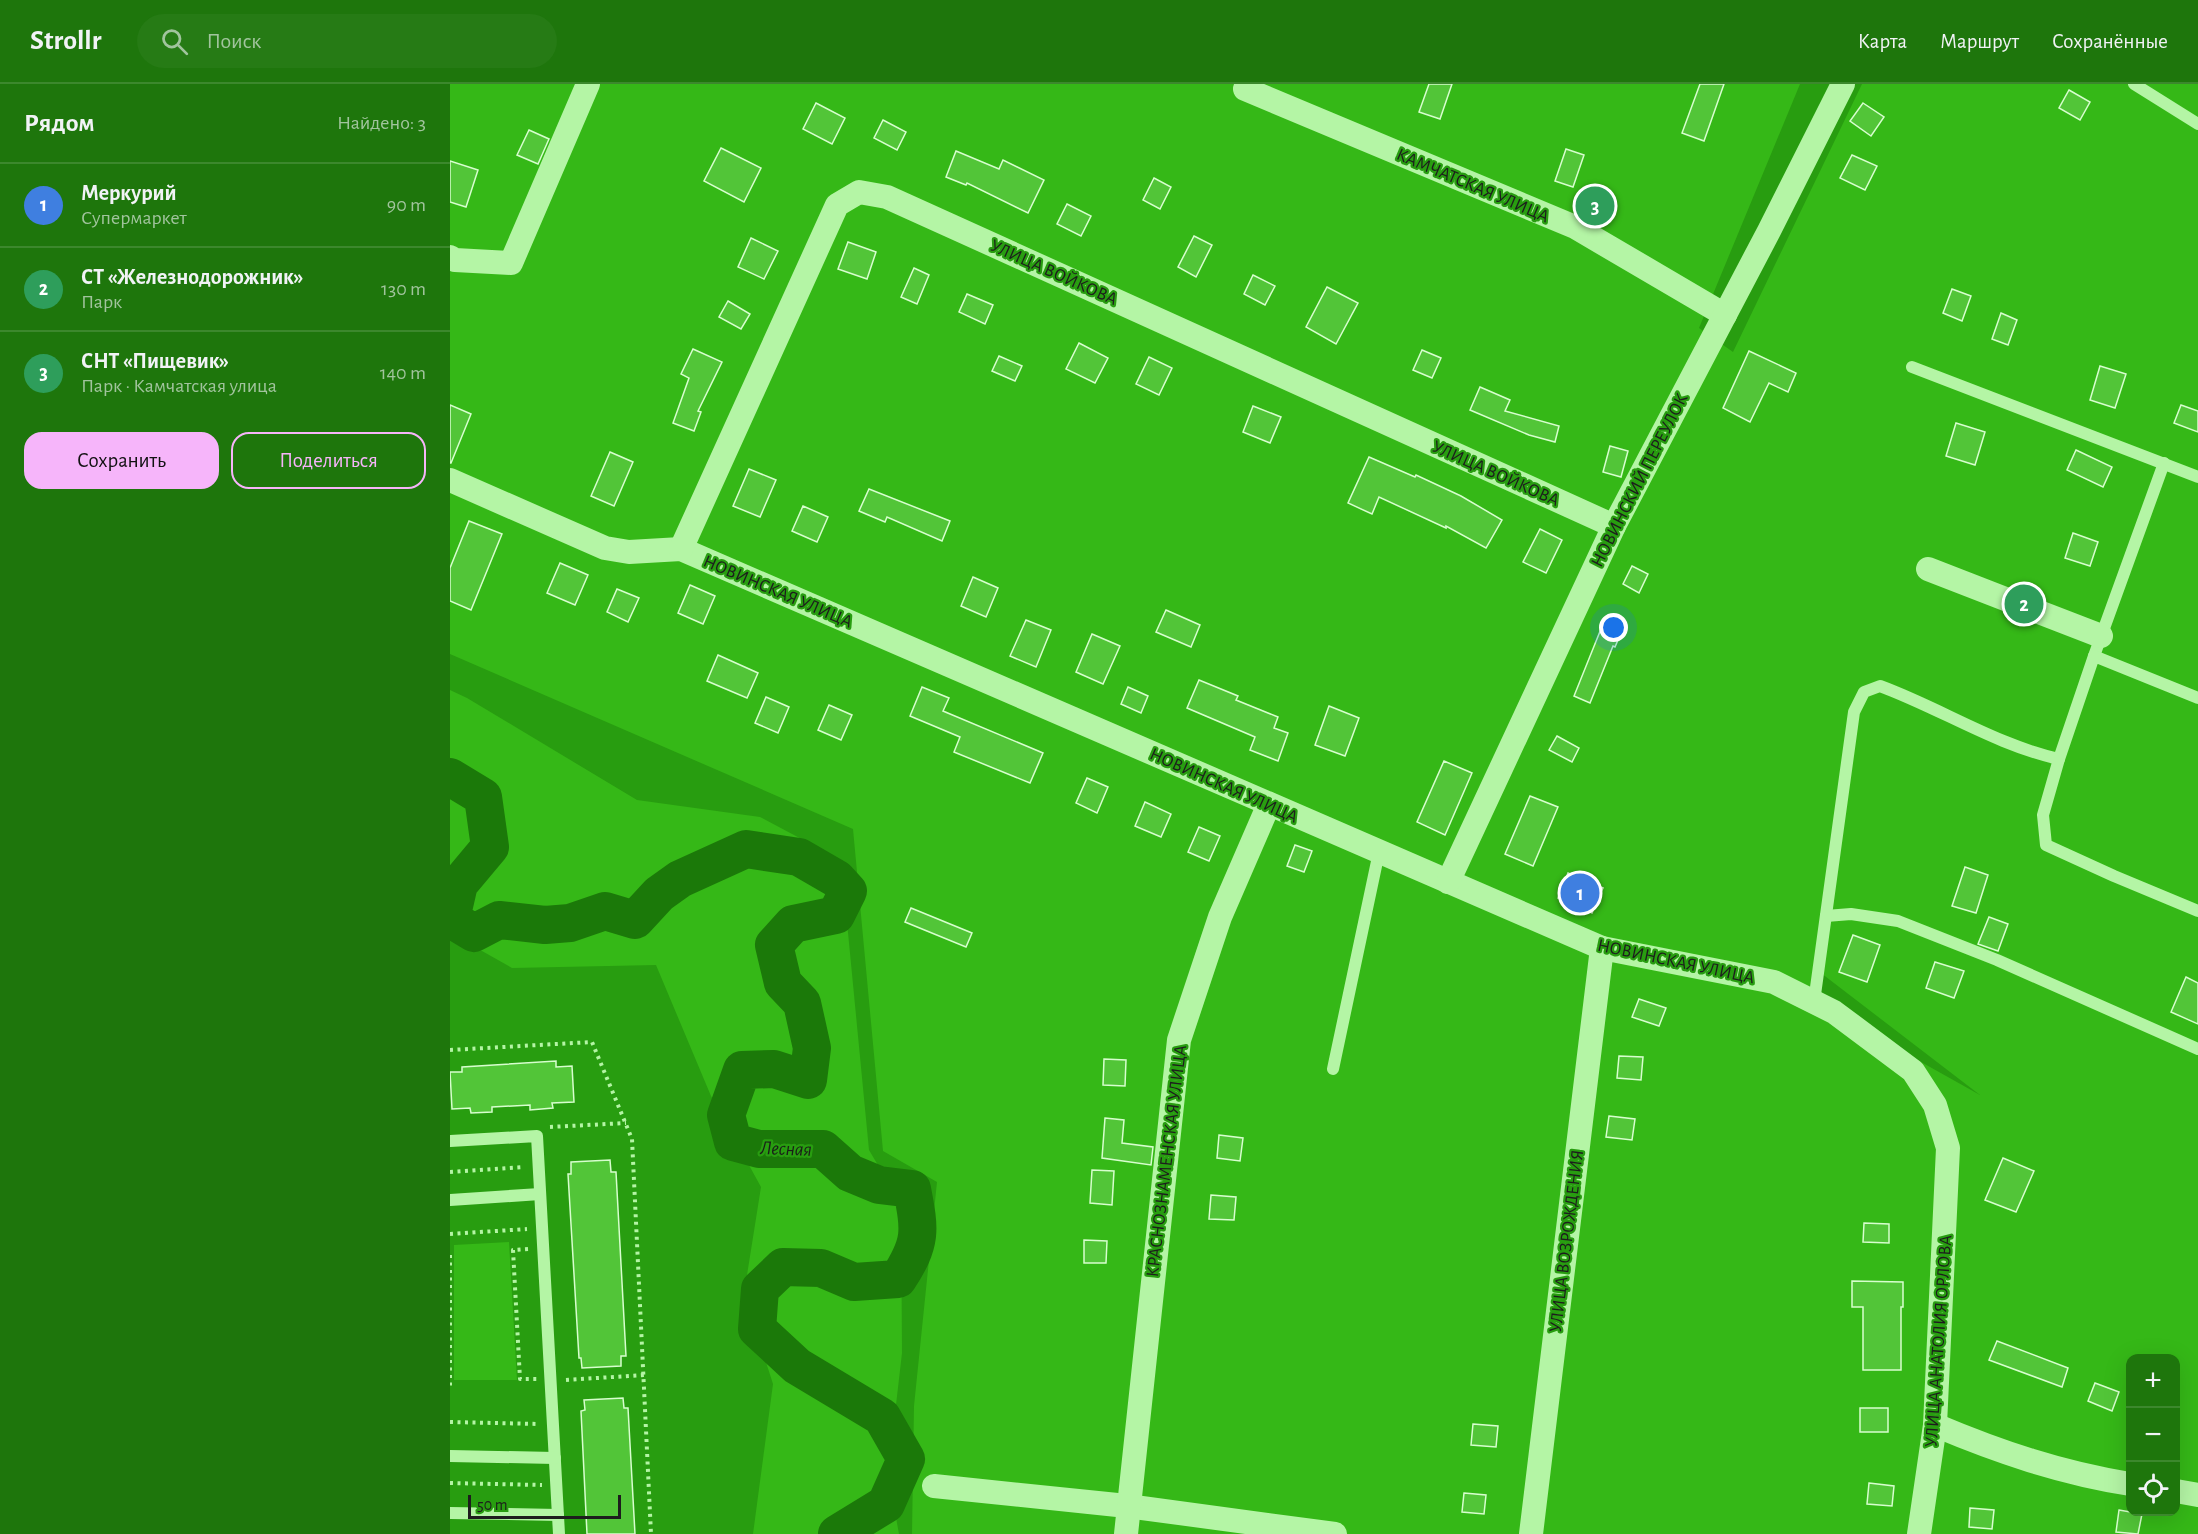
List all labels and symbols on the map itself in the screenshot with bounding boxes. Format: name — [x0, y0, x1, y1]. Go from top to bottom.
street label: КАМЧАТСКАЯ УЛИЦА — [1394, 146, 1552, 226]
pin: 3 — [1576, 184, 1614, 228]
street label: УЛИЦА ВОЙКОВА — [987, 235, 1121, 309]
street label: НОВИНСКИЙ ПЕРЕУЛОК — [1586, 389, 1692, 570]
street label: УЛИЦА ВОЙКОВА — [1429, 436, 1563, 510]
street label: НОВИНСКАЯ УЛИЦА — [700, 552, 855, 632]
pin: 2 — [2004, 582, 2044, 626]
your location — [1599, 613, 1628, 642]
street label: НОВИНСКАЯ УЛИЦА — [1147, 745, 1301, 827]
pin: 1 — [1560, 870, 1600, 916]
street label: НОВИНСКАЯ УЛИЦА — [1596, 937, 1756, 988]
street label: КРАСНОЗНАМЕНСКАЯ УЛИЦА — [1144, 1044, 1190, 1278]
water label: Лесная — [759, 1138, 812, 1160]
street label: УЛИЦА ВОЗРОЖДЕНИЯ — [1547, 1149, 1587, 1333]
street label: УЛИЦА АНАТОЛИЯ ОРЛОВА — [1923, 1234, 1955, 1448]
scale bar — [468, 1492, 621, 1520]

